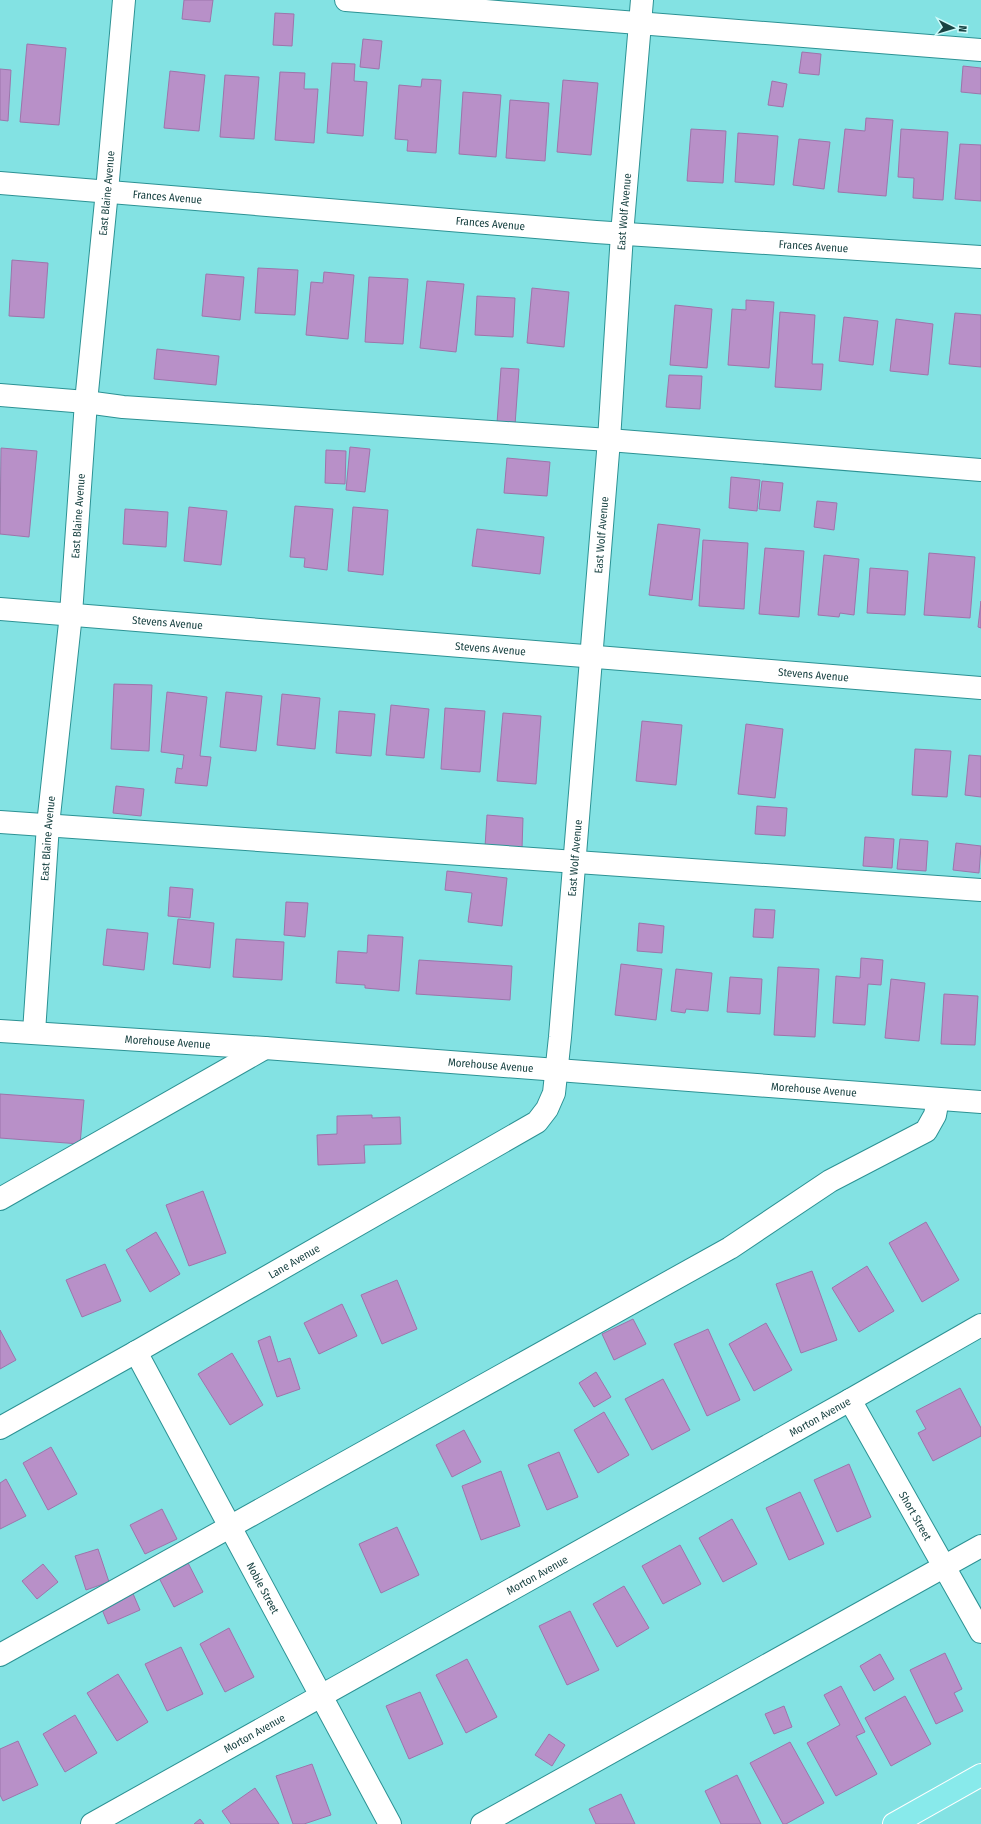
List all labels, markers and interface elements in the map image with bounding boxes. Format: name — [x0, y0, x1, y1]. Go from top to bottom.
north arrow — [933, 8, 973, 48]
text: N — [956, 25, 969, 33]
street label: East Blaine Avenue — [97, 150, 118, 236]
street label: East Wolf Avenue — [615, 173, 634, 251]
street label: Frances Avenue — [132, 188, 203, 207]
street label: Frances Avenue — [455, 214, 525, 233]
street label: Frances Avenue — [778, 238, 849, 255]
street label: East Blaine Avenue — [69, 473, 88, 559]
street label: East Wolf Avenue — [592, 496, 611, 574]
street label: Stevens Avenue — [132, 614, 203, 632]
street label: Stevens Avenue — [455, 640, 526, 658]
street label: Stevens Avenue — [778, 666, 849, 684]
street label: East Blaine Avenue — [38, 795, 58, 881]
street label: East Wolf Avenue — [566, 819, 585, 897]
street label: Morehouse Avenue — [124, 1033, 211, 1051]
street label: Morehouse Avenue — [448, 1056, 534, 1075]
street label: Morehouse Avenue — [771, 1080, 857, 1100]
street label: Lane Avenue — [266, 1242, 322, 1282]
street label: Morton Avenue — [787, 1395, 853, 1440]
street label: Short Street — [896, 1489, 934, 1543]
street label: Morton Avenue — [504, 1553, 570, 1598]
street label: Noble Street — [243, 1560, 282, 1616]
street label: Morton Avenue — [222, 1711, 288, 1756]

